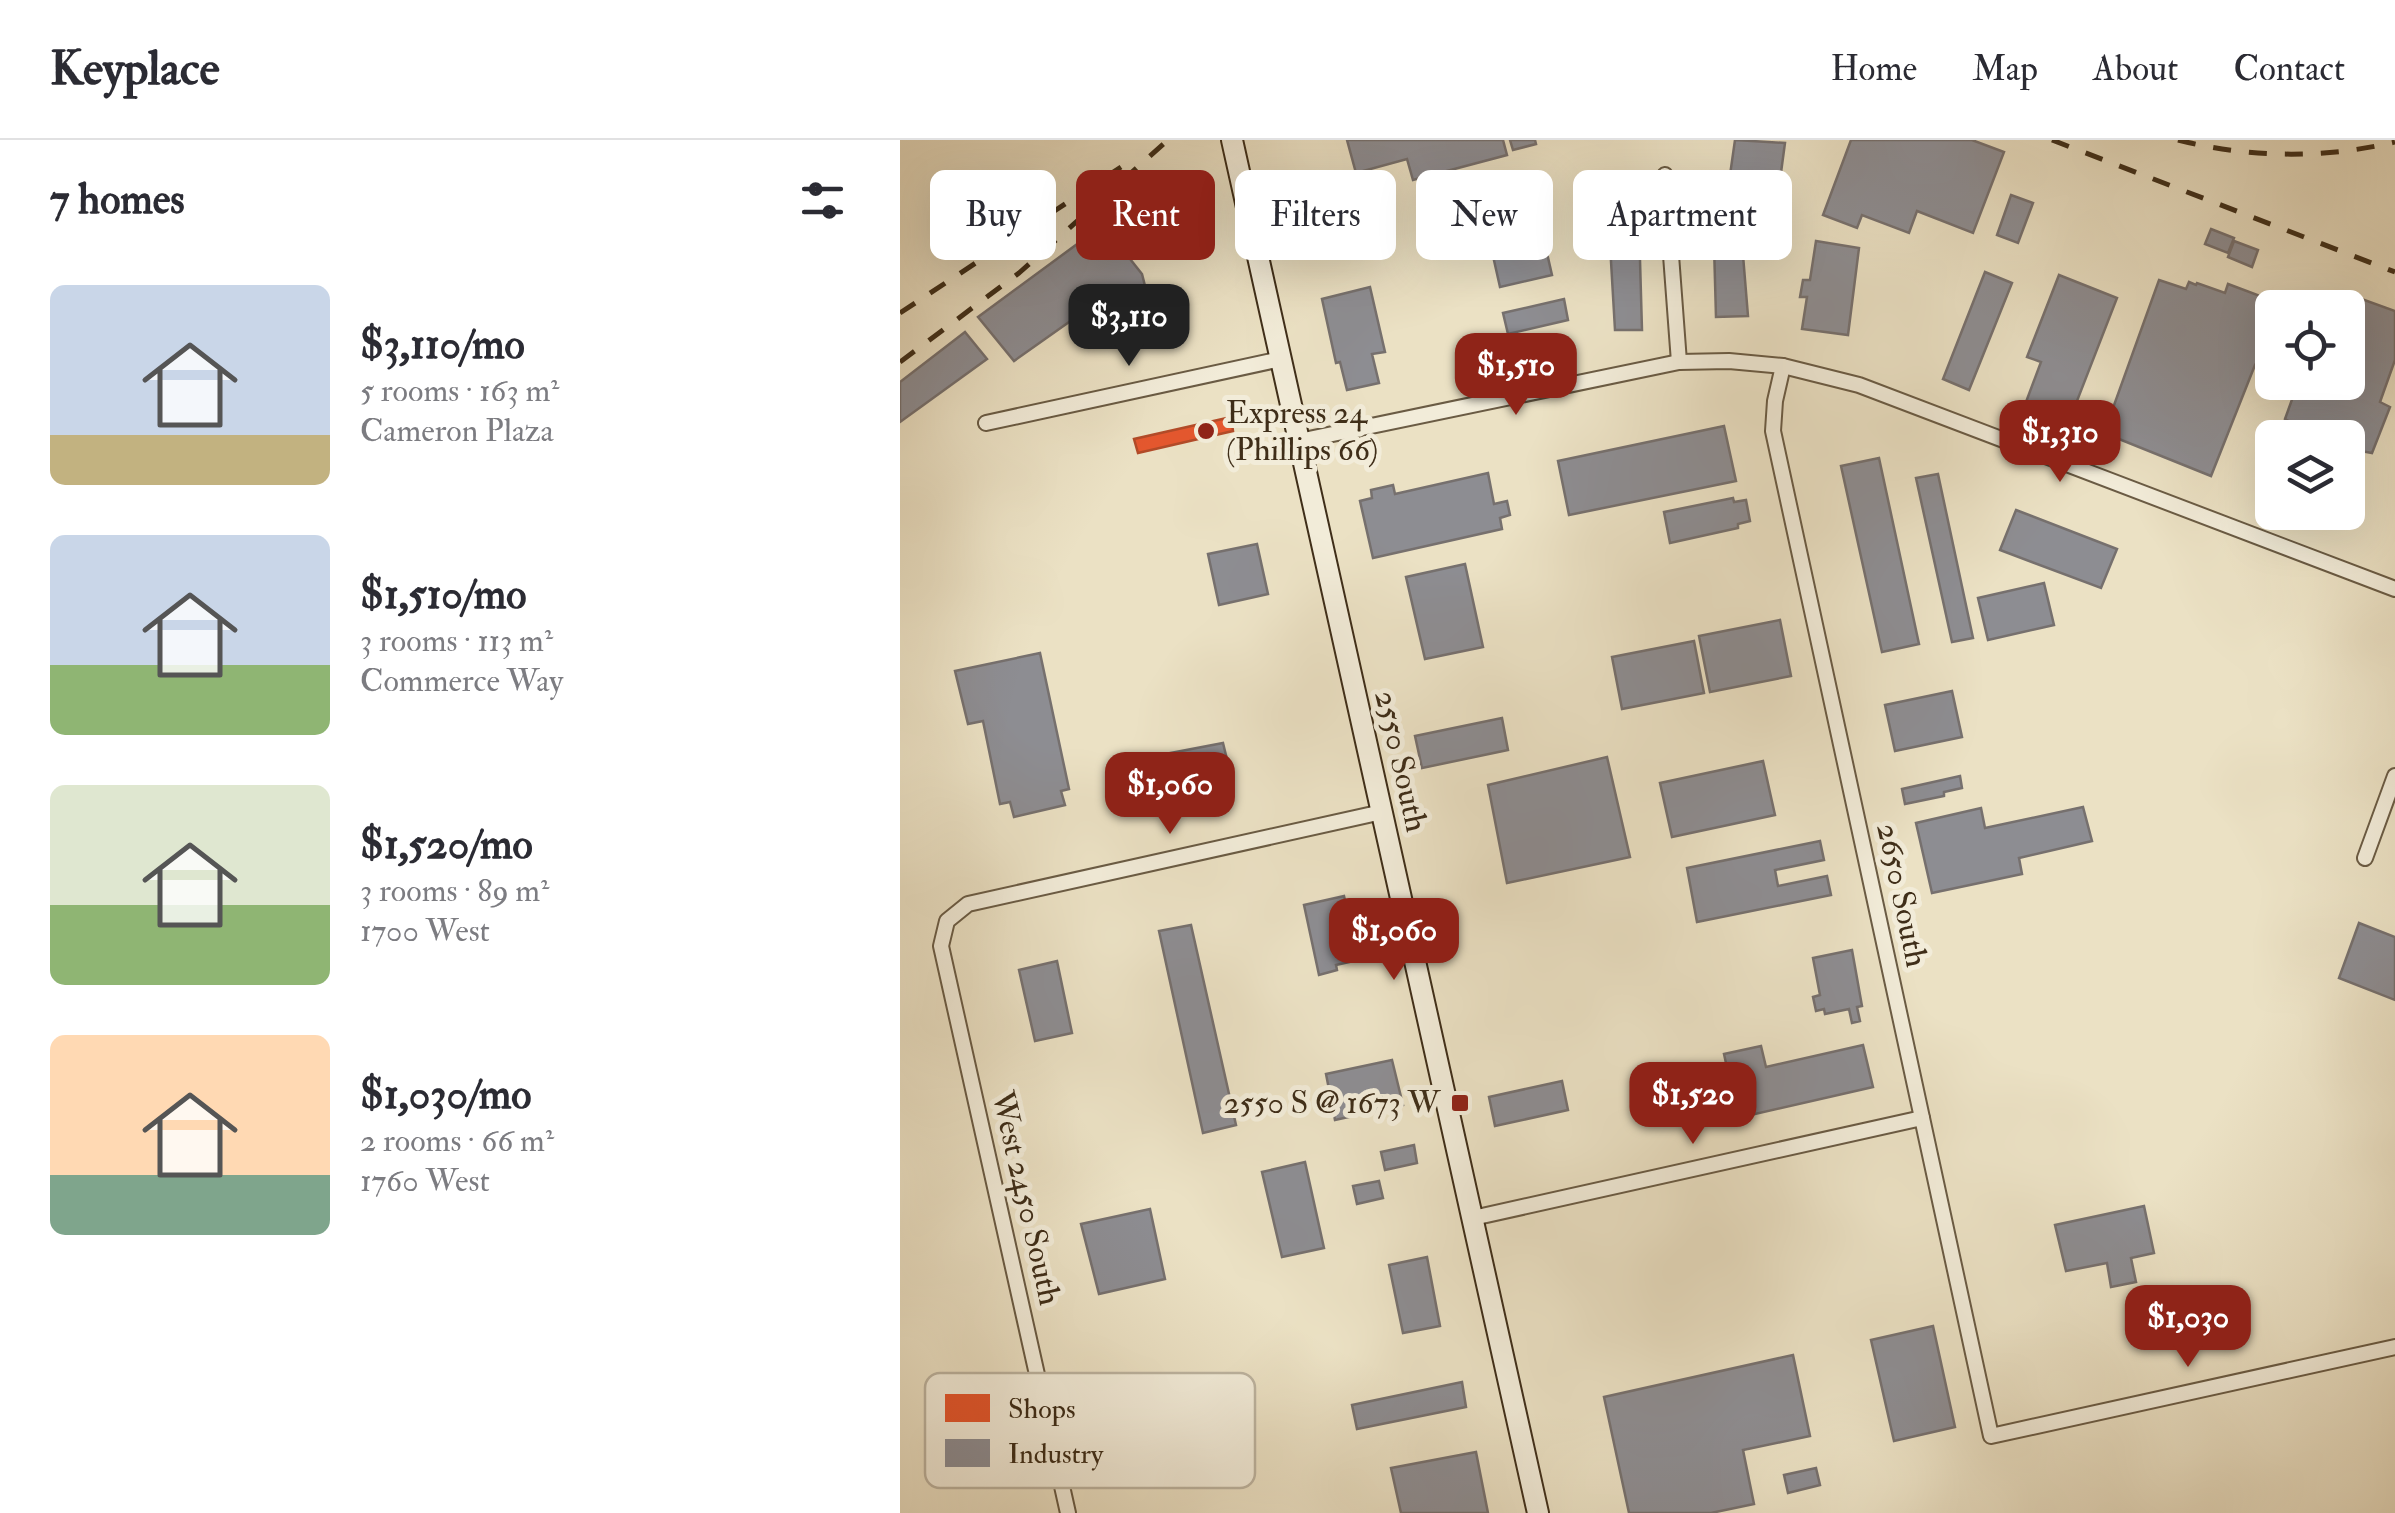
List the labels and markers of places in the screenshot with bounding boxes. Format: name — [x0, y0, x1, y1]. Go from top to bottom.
pin: $3,110 — [1048, 284, 1210, 369]
pin: $1,510 — [1435, 333, 1597, 418]
place label: Express 24 (Phillips 66) — [1226, 393, 1378, 470]
pin: $1,310 — [1979, 400, 2141, 485]
marker: Express 24 (Phillips 66) — [1195, 420, 1217, 442]
pin: $1,060 — [1089, 752, 1251, 837]
pin: $1,060 — [1313, 898, 1475, 983]
pin: $1,520 — [1612, 1062, 1774, 1147]
place label: 2550 S @ 1673 W — [1223, 1083, 1441, 1123]
marker: 2550 S @ 1673 W — [1449, 1092, 1471, 1114]
pin: $1,030 — [2107, 1285, 2269, 1370]

